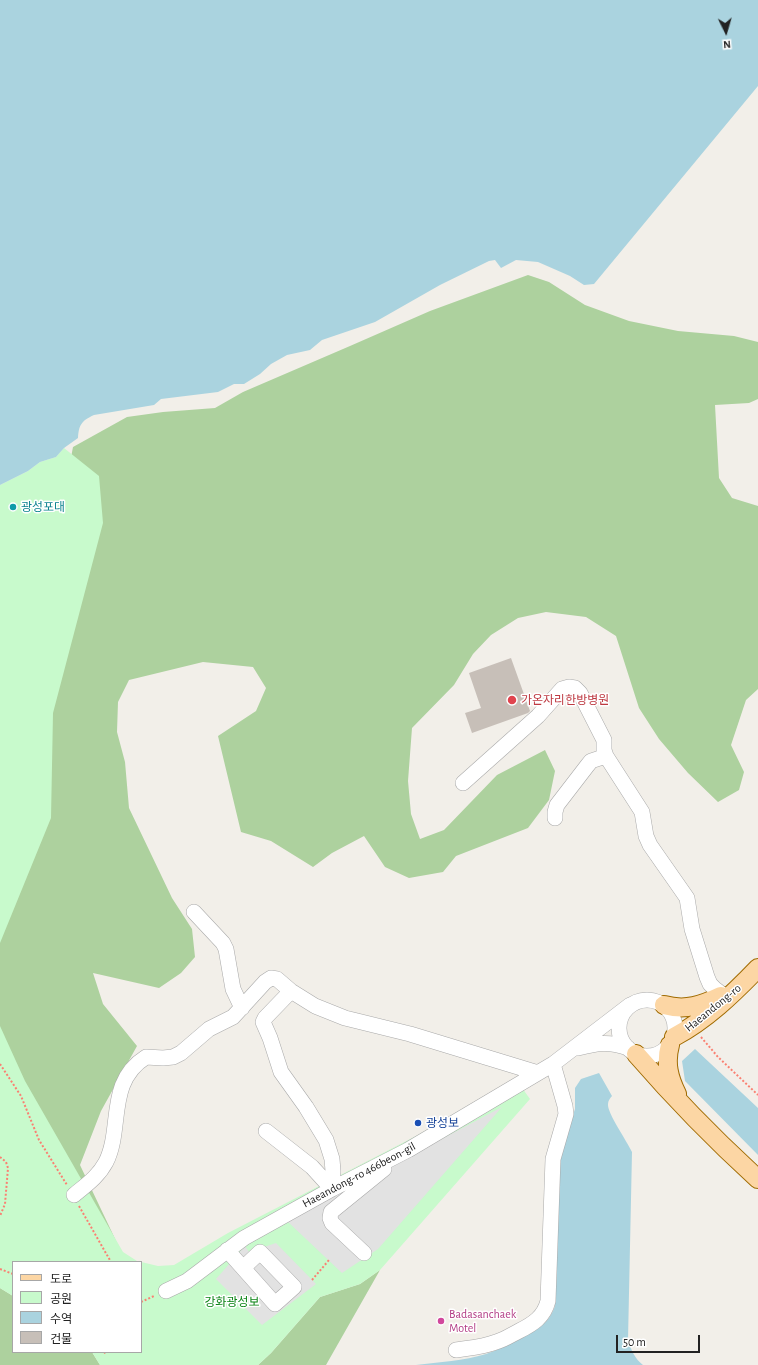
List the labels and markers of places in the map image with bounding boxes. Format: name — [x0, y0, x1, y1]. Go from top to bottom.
place label: 광성포대 — [21, 500, 65, 514]
marker: 광성포대 — [8, 502, 18, 512]
place label: 가온자리한방병원 — [521, 693, 609, 707]
marker: 가온자리한방병원 — [506, 694, 518, 706]
place label: 광성보 — [426, 1116, 459, 1130]
marker: 광성보 — [413, 1118, 423, 1128]
place label: Badasanchaek Motel — [449, 1307, 516, 1335]
marker: Badasanchaek Motel — [436, 1316, 446, 1326]

